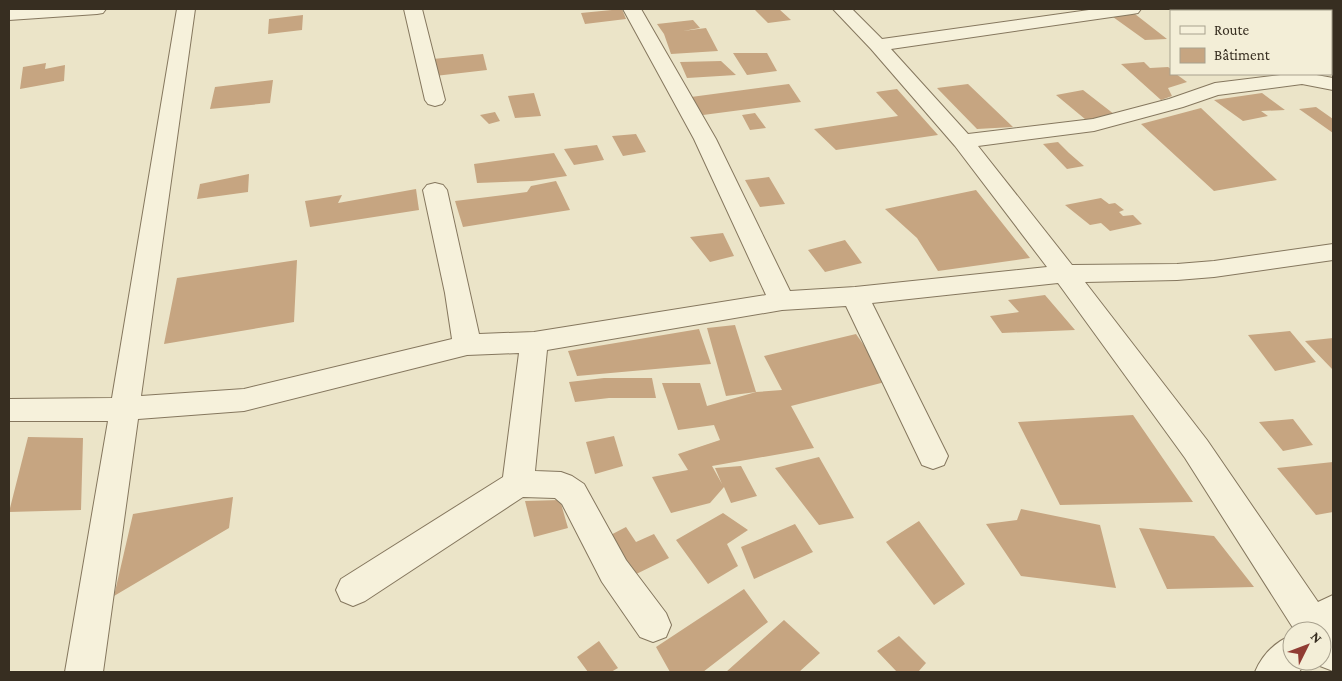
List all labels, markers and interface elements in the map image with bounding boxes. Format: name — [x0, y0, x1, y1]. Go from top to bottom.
legend — [1170, 10, 1332, 75]
text: Route — [1214, 22, 1249, 38]
text: Bâtiment — [1214, 47, 1271, 63]
north arrow — [1282, 621, 1332, 671]
text: N — [1308, 628, 1326, 647]

